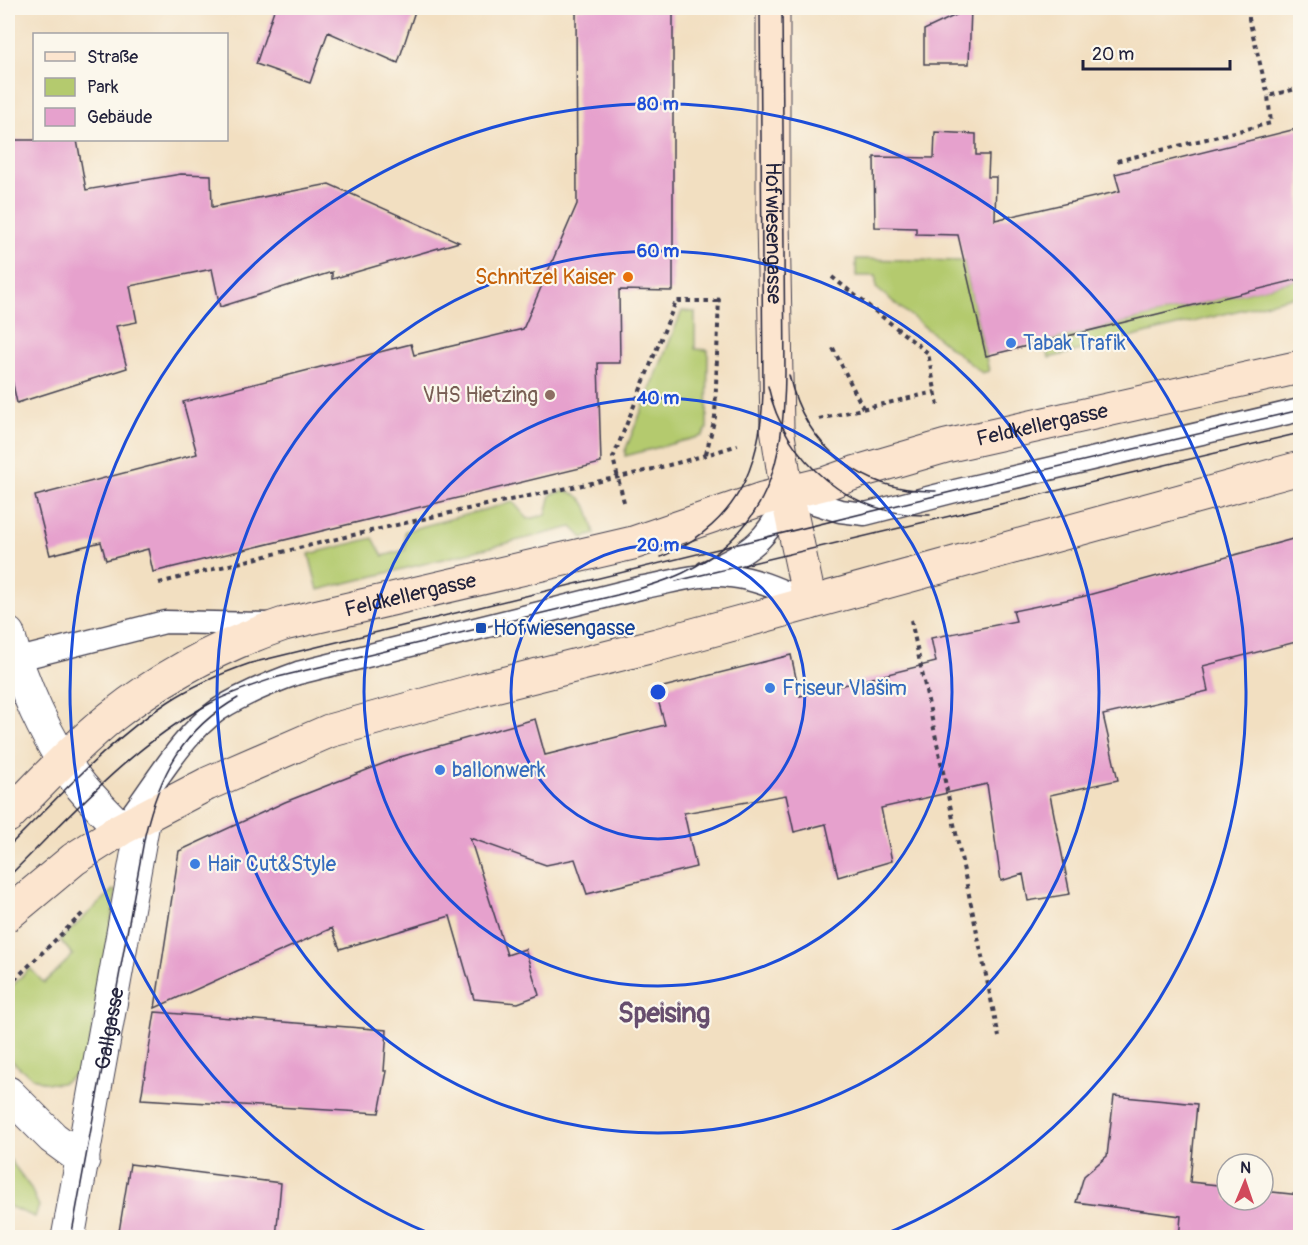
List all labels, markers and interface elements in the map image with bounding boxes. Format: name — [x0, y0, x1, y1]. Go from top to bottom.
legend — [33, 33, 228, 141]
scale bar — [1083, 33, 1230, 71]
text: 20 m — [1092, 43, 1134, 66]
text: Straße — [87, 46, 138, 69]
text: Park — [87, 76, 119, 99]
text: 80 m — [637, 93, 679, 116]
text: Gebäude — [87, 106, 152, 129]
street label: Hofwiesengasse — [760, 162, 788, 305]
text: 60 m — [637, 240, 679, 263]
place label: Schnitzel Kaiser — [475, 264, 616, 291]
marker: Schnitzel Kaiser — [621, 270, 635, 284]
place label: Tabak Trafik — [1023, 330, 1126, 357]
marker: Tabak Trafik — [1004, 336, 1018, 350]
place label: VHS Hietzing — [423, 382, 538, 409]
text: 40 m — [637, 387, 679, 410]
marker: VHS Hietzing — [543, 388, 557, 402]
street label: Feldkellergasse — [974, 397, 1111, 452]
text: 20 m — [637, 534, 679, 557]
street label: Feldkellergasse — [342, 566, 479, 623]
place label: Hofwiesengasse — [493, 615, 636, 642]
marker: Hofwiesengasse — [474, 621, 488, 635]
place label: Friseur Vlašim — [782, 675, 907, 702]
marker: Friseur Vlašim — [763, 681, 777, 695]
centre of rings — [648, 682, 668, 702]
place label: ballonwerk — [452, 757, 546, 784]
marker: ballonwerk — [433, 763, 447, 777]
place label: Hair Cut&Style — [207, 851, 337, 878]
marker: Hair Cut&Style — [188, 857, 202, 871]
street label: Gallgasse — [89, 985, 130, 1072]
district label: Speising — [618, 997, 710, 1030]
north arrow — [1215, 1152, 1275, 1212]
text: N — [1240, 1158, 1251, 1178]

